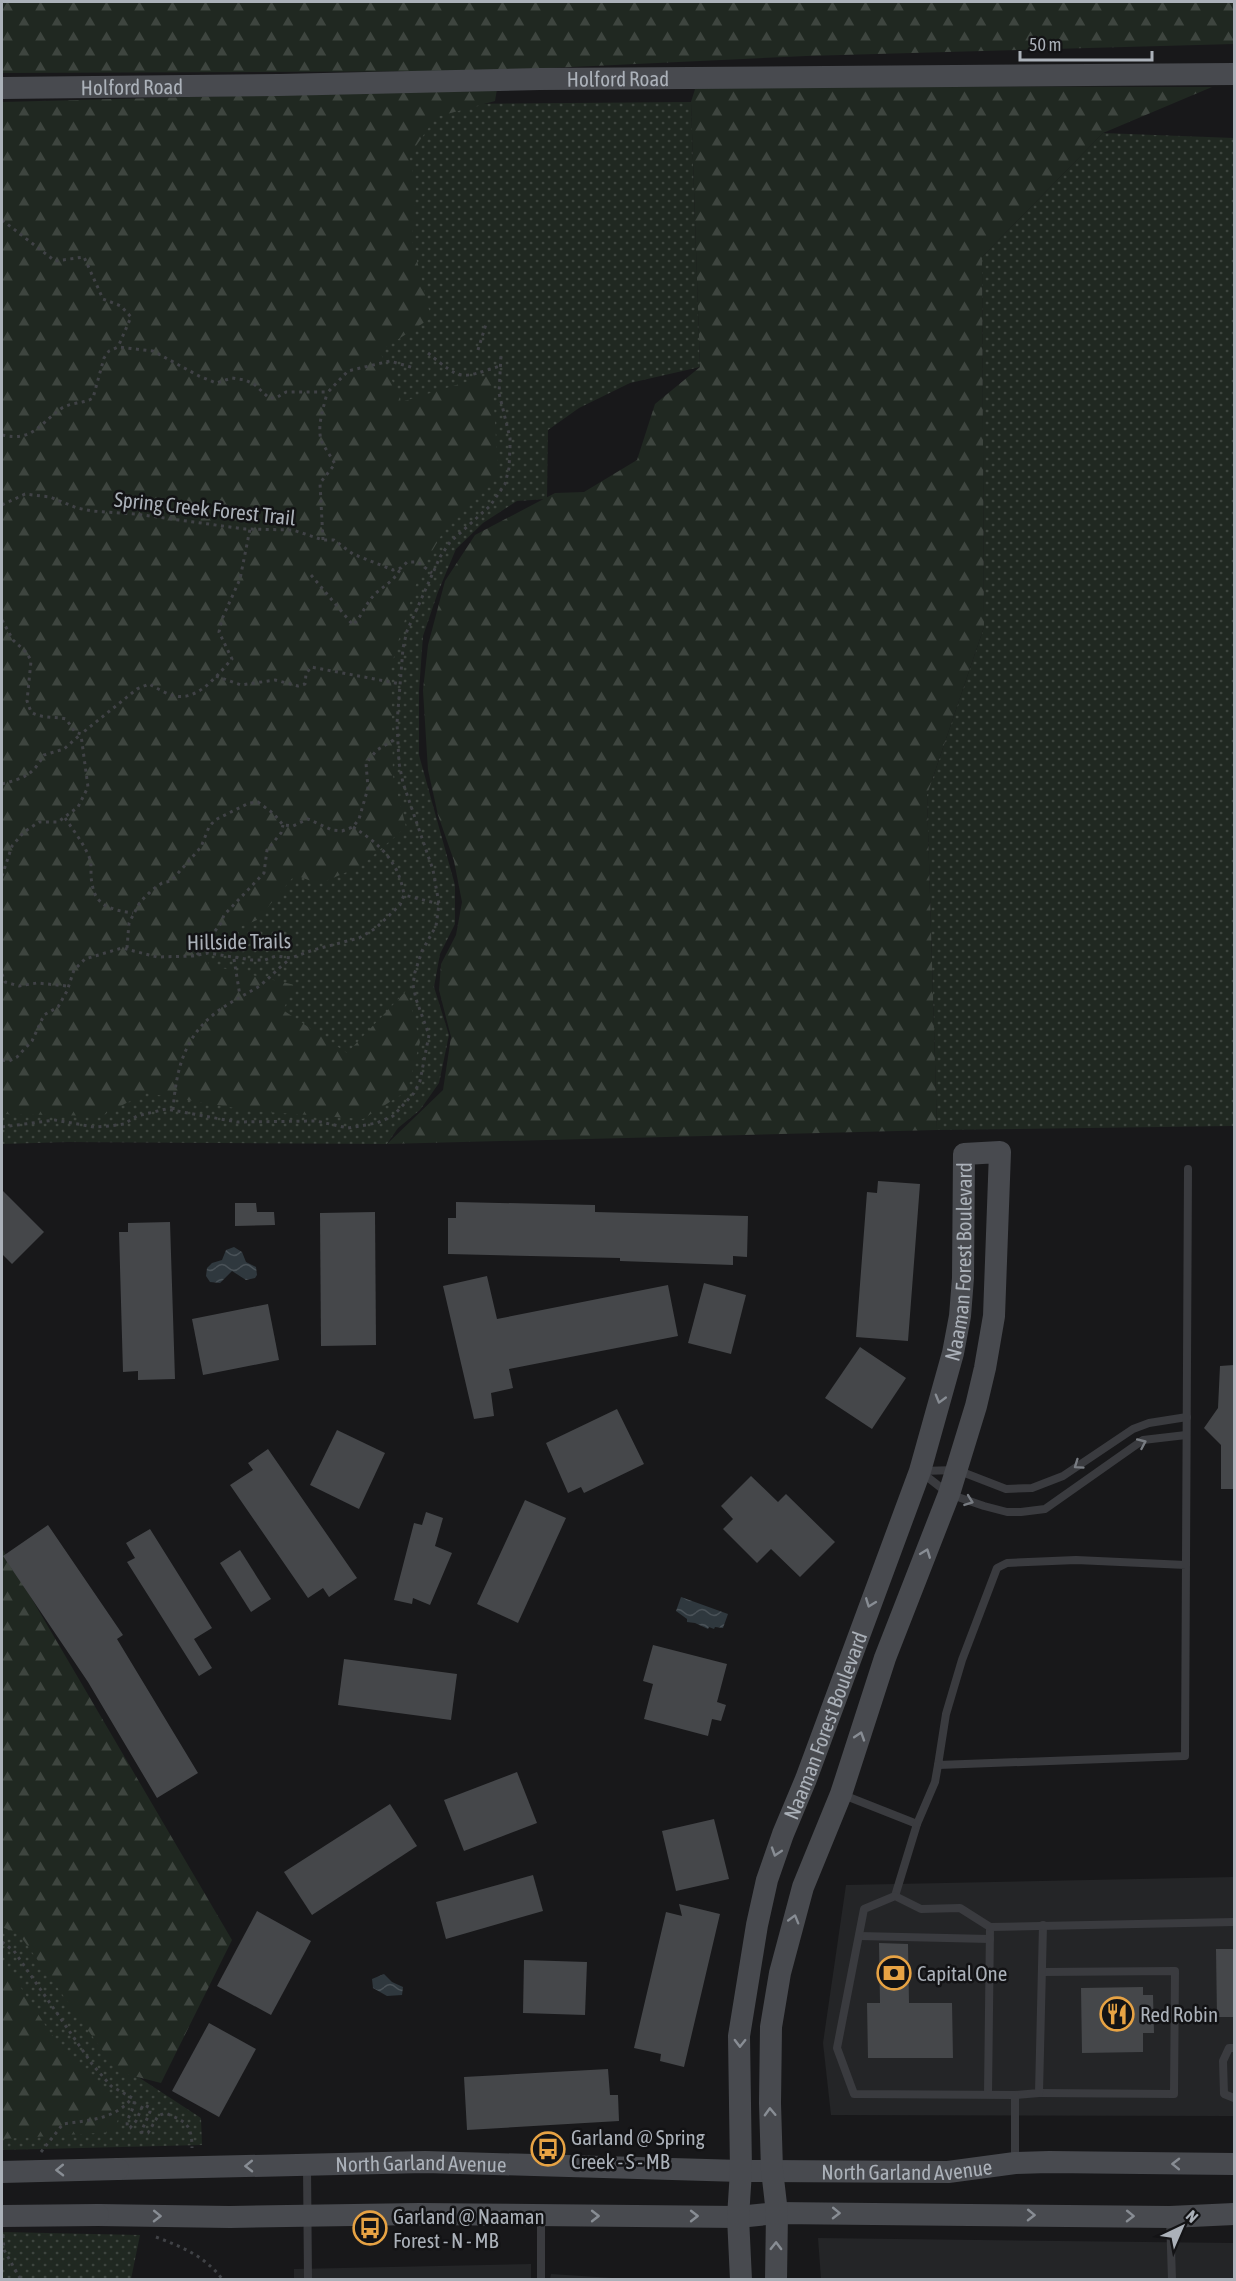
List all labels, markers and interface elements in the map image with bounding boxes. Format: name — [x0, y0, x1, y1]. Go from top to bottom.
scale bar — [1020, 24, 1152, 62]
text: 50 m — [1029, 34, 1061, 55]
street label: Holford Road — [567, 66, 669, 91]
street label: Holford Road — [81, 74, 183, 99]
street label: Spring Creek Forest Trail — [113, 487, 297, 530]
street label: Hillside Trails — [187, 928, 291, 954]
street label: Naaman Forest Boulevard — [939, 1162, 976, 1363]
one-way arrow — [935, 1394, 948, 1404]
one-way arrow — [1136, 1438, 1147, 1450]
one-way arrow — [1074, 1458, 1085, 1469]
one-way arrow — [964, 1494, 974, 1507]
one-way arrow — [919, 1548, 931, 1559]
one-way arrow — [865, 1597, 878, 1608]
street label: Naaman Forest Boulevard — [779, 1628, 872, 1823]
one-way arrow — [853, 1731, 865, 1742]
one-way arrow — [771, 1847, 784, 1857]
one-way arrow — [786, 1914, 799, 1924]
bank icon: Capital One — [876, 1955, 912, 1991]
place label: Capital One — [917, 1961, 1007, 1985]
restaurant icon: Red Robin — [1099, 1996, 1135, 2032]
place label: Red Robin — [1140, 2002, 1218, 2026]
one-way arrow — [733, 2039, 746, 2048]
one-way arrow — [764, 2107, 776, 2116]
place label: Garland @ Spring Creek - S - MB — [571, 2125, 705, 2173]
bus stop icon: Garland @ Spring Creek - S - MB — [530, 2131, 566, 2167]
street label: North Garland Avenue — [335, 2150, 507, 2176]
street label: North Garland Avenue — [821, 2154, 994, 2184]
one-way arrow — [1172, 2158, 1181, 2170]
one-way arrow — [244, 2160, 253, 2172]
one-way arrow — [55, 2164, 64, 2177]
north arrow — [1152, 2197, 1212, 2257]
place label: Garland @ Naaman Forest - N - MB — [393, 2204, 545, 2252]
text: N — [1183, 2206, 1202, 2226]
one-way arrow — [831, 2207, 840, 2220]
one-way arrow — [1026, 2209, 1035, 2221]
one-way arrow — [152, 2210, 161, 2222]
bus stop icon: Garland @ Naaman Forest - N - MB — [352, 2210, 388, 2246]
one-way arrow — [591, 2210, 600, 2222]
one-way arrow — [690, 2210, 699, 2222]
one-way arrow — [1125, 2210, 1134, 2222]
one-way arrow — [770, 2242, 783, 2251]

